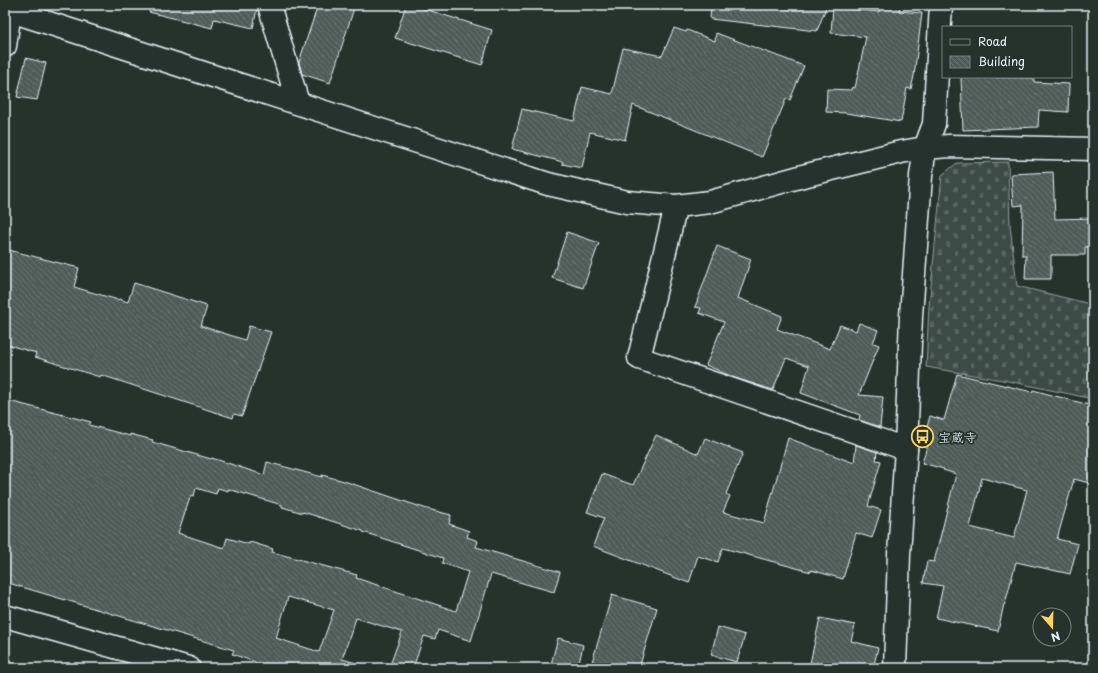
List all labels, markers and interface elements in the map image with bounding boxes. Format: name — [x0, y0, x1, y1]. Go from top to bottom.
legend — [942, 26, 1072, 78]
text: Road — [978, 32, 1007, 50]
text: Building — [978, 52, 1025, 70]
bus stop icon: 宝蔵寺 — [909, 424, 935, 450]
place label: 宝蔵寺 — [938, 427, 977, 446]
north arrow — [1032, 607, 1072, 647]
text: N — [1048, 627, 1063, 646]

